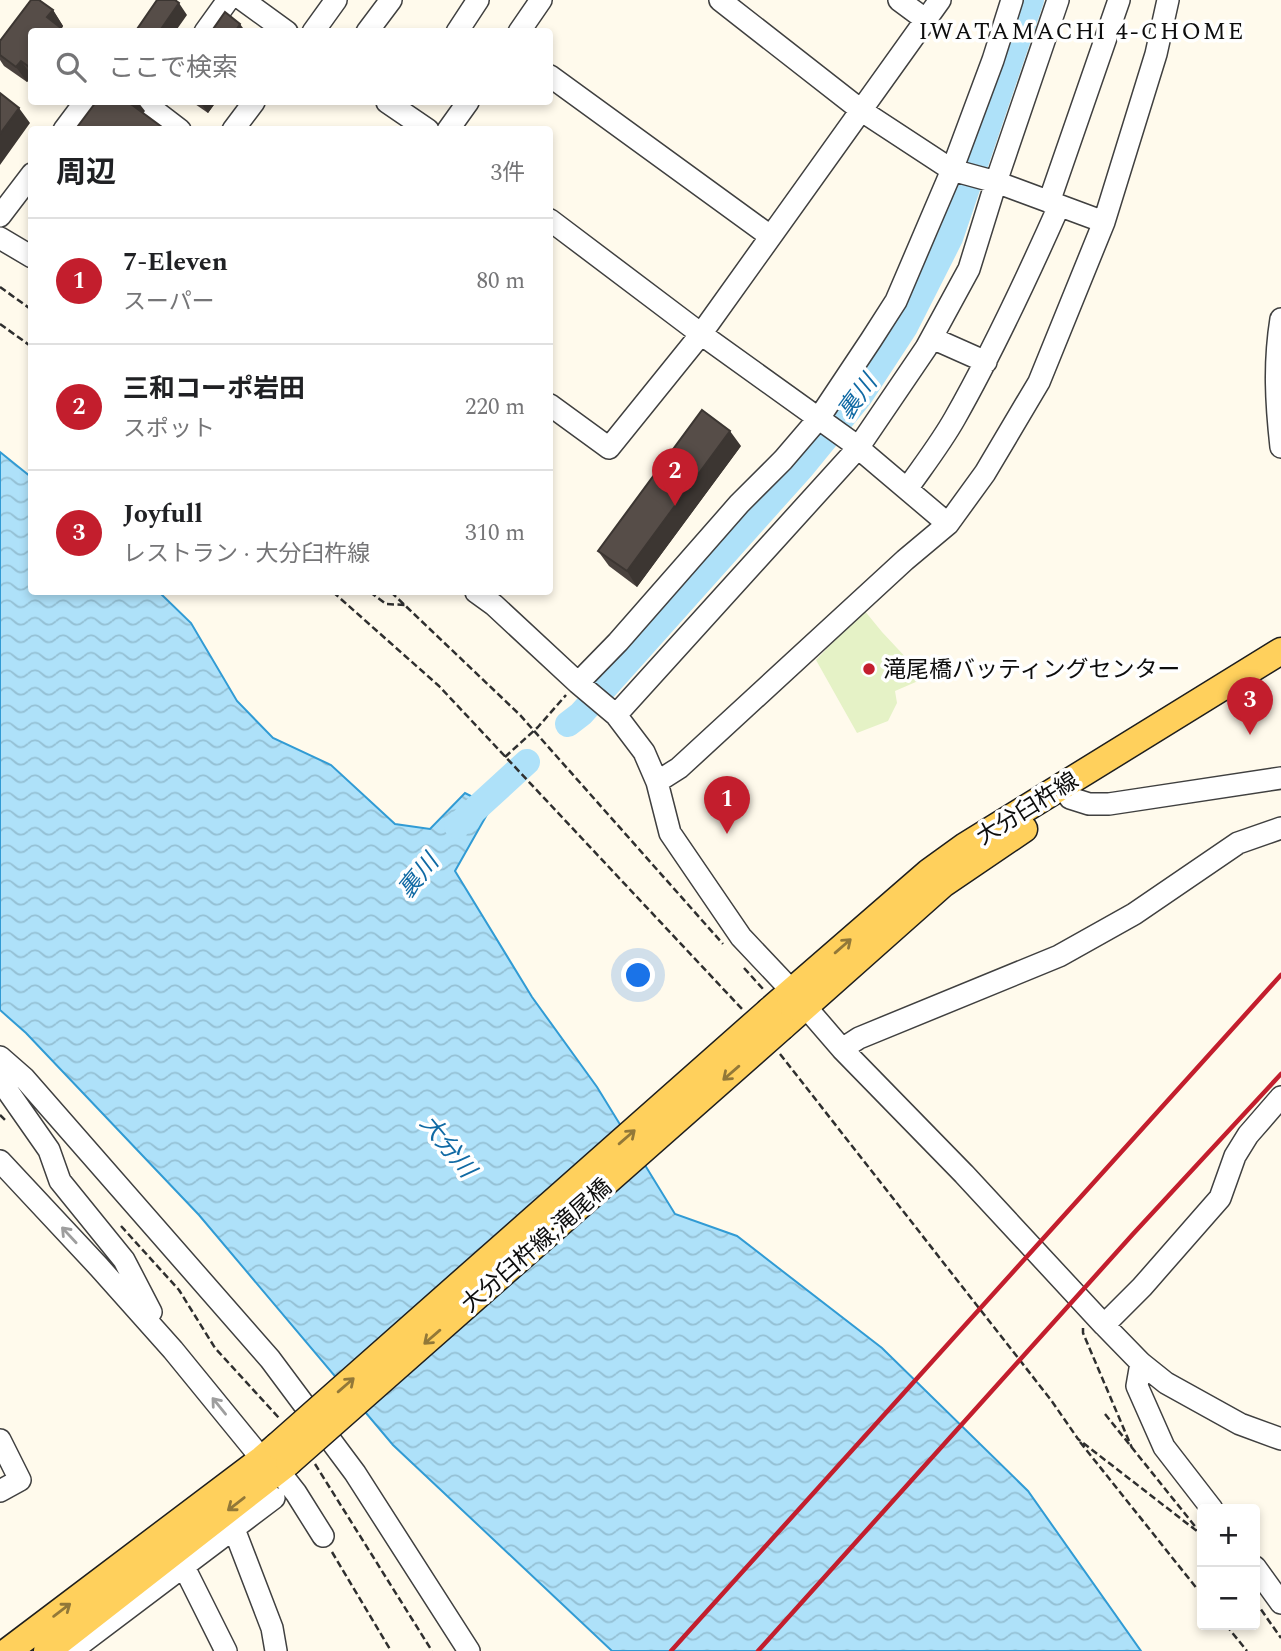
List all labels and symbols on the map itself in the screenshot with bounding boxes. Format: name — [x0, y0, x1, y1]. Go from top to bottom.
district label: IWATAMACHI 4-CHOME — [919, 14, 1245, 50]
water label: 裏川 — [829, 365, 888, 428]
pin: 2 — [652, 448, 698, 506]
place label: 滝尾橋バッティングセンター — [883, 653, 1181, 688]
marker: 滝尾橋バッティングセンター — [861, 661, 877, 677]
pin: 3 — [1227, 677, 1273, 735]
street label: 大分臼杵線 — [970, 764, 1086, 855]
pin: 1 — [704, 776, 750, 834]
water label: 裏川 — [390, 844, 450, 907]
one-way arrow — [834, 938, 852, 954]
your location — [621, 958, 655, 992]
one-way arrow — [722, 1065, 740, 1081]
water label: 大分川 — [411, 1107, 486, 1188]
one-way arrow — [618, 1128, 635, 1145]
street label: 大分臼杵線;滝尾橋 — [454, 1171, 620, 1322]
one-way arrow — [61, 1227, 78, 1244]
one-way arrow — [423, 1329, 441, 1345]
one-way arrow — [337, 1377, 355, 1393]
one-way arrow — [211, 1398, 227, 1416]
one-way arrow — [227, 1496, 245, 1511]
one-way arrow — [53, 1602, 71, 1617]

